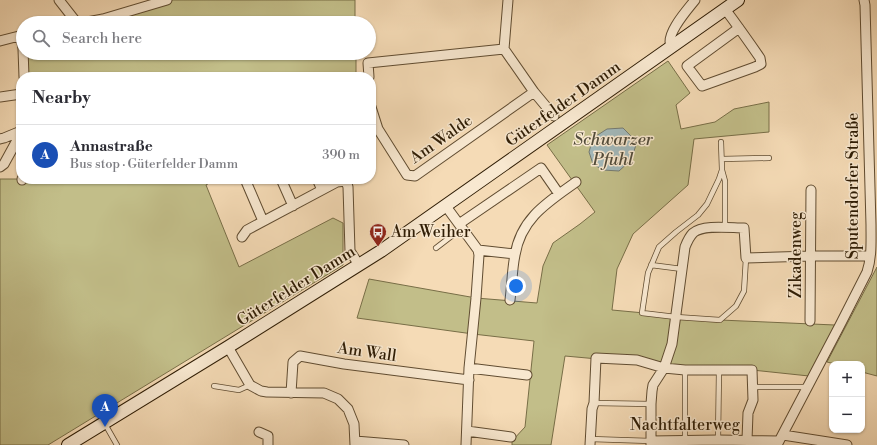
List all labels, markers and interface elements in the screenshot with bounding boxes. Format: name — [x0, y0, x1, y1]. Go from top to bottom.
search box — [16, 16, 376, 60]
icon: search — [30, 27, 52, 49]
text: Search here — [62, 29, 142, 48]
street label: Güterfelder Damm — [502, 57, 624, 151]
text: Nearby — [32, 87, 91, 109]
street label: Am Walde — [405, 110, 476, 168]
street label: Sputendorfer Straße — [843, 113, 863, 259]
water label: Schwarzer Pfuhl — [573, 129, 654, 171]
text: Annastraße — [70, 137, 153, 156]
text: A — [40, 147, 50, 163]
text: 390 m — [322, 147, 360, 163]
text: Bus stop · Güterfelder Damm — [70, 156, 238, 172]
street label: Zikadenweg — [786, 211, 806, 298]
bus stop icon: Am Weiher — [368, 222, 388, 247]
place label: Am Weiher — [390, 222, 471, 242]
street label: Güterfelder Damm — [233, 241, 359, 331]
your location — [506, 276, 526, 296]
street label: Am Wall — [335, 338, 398, 366]
map controls — [829, 361, 865, 433]
button: + — [829, 361, 865, 397]
pin: A — [92, 394, 118, 427]
button: − — [829, 397, 865, 433]
street label: Nachtfalterweg — [630, 415, 741, 435]

